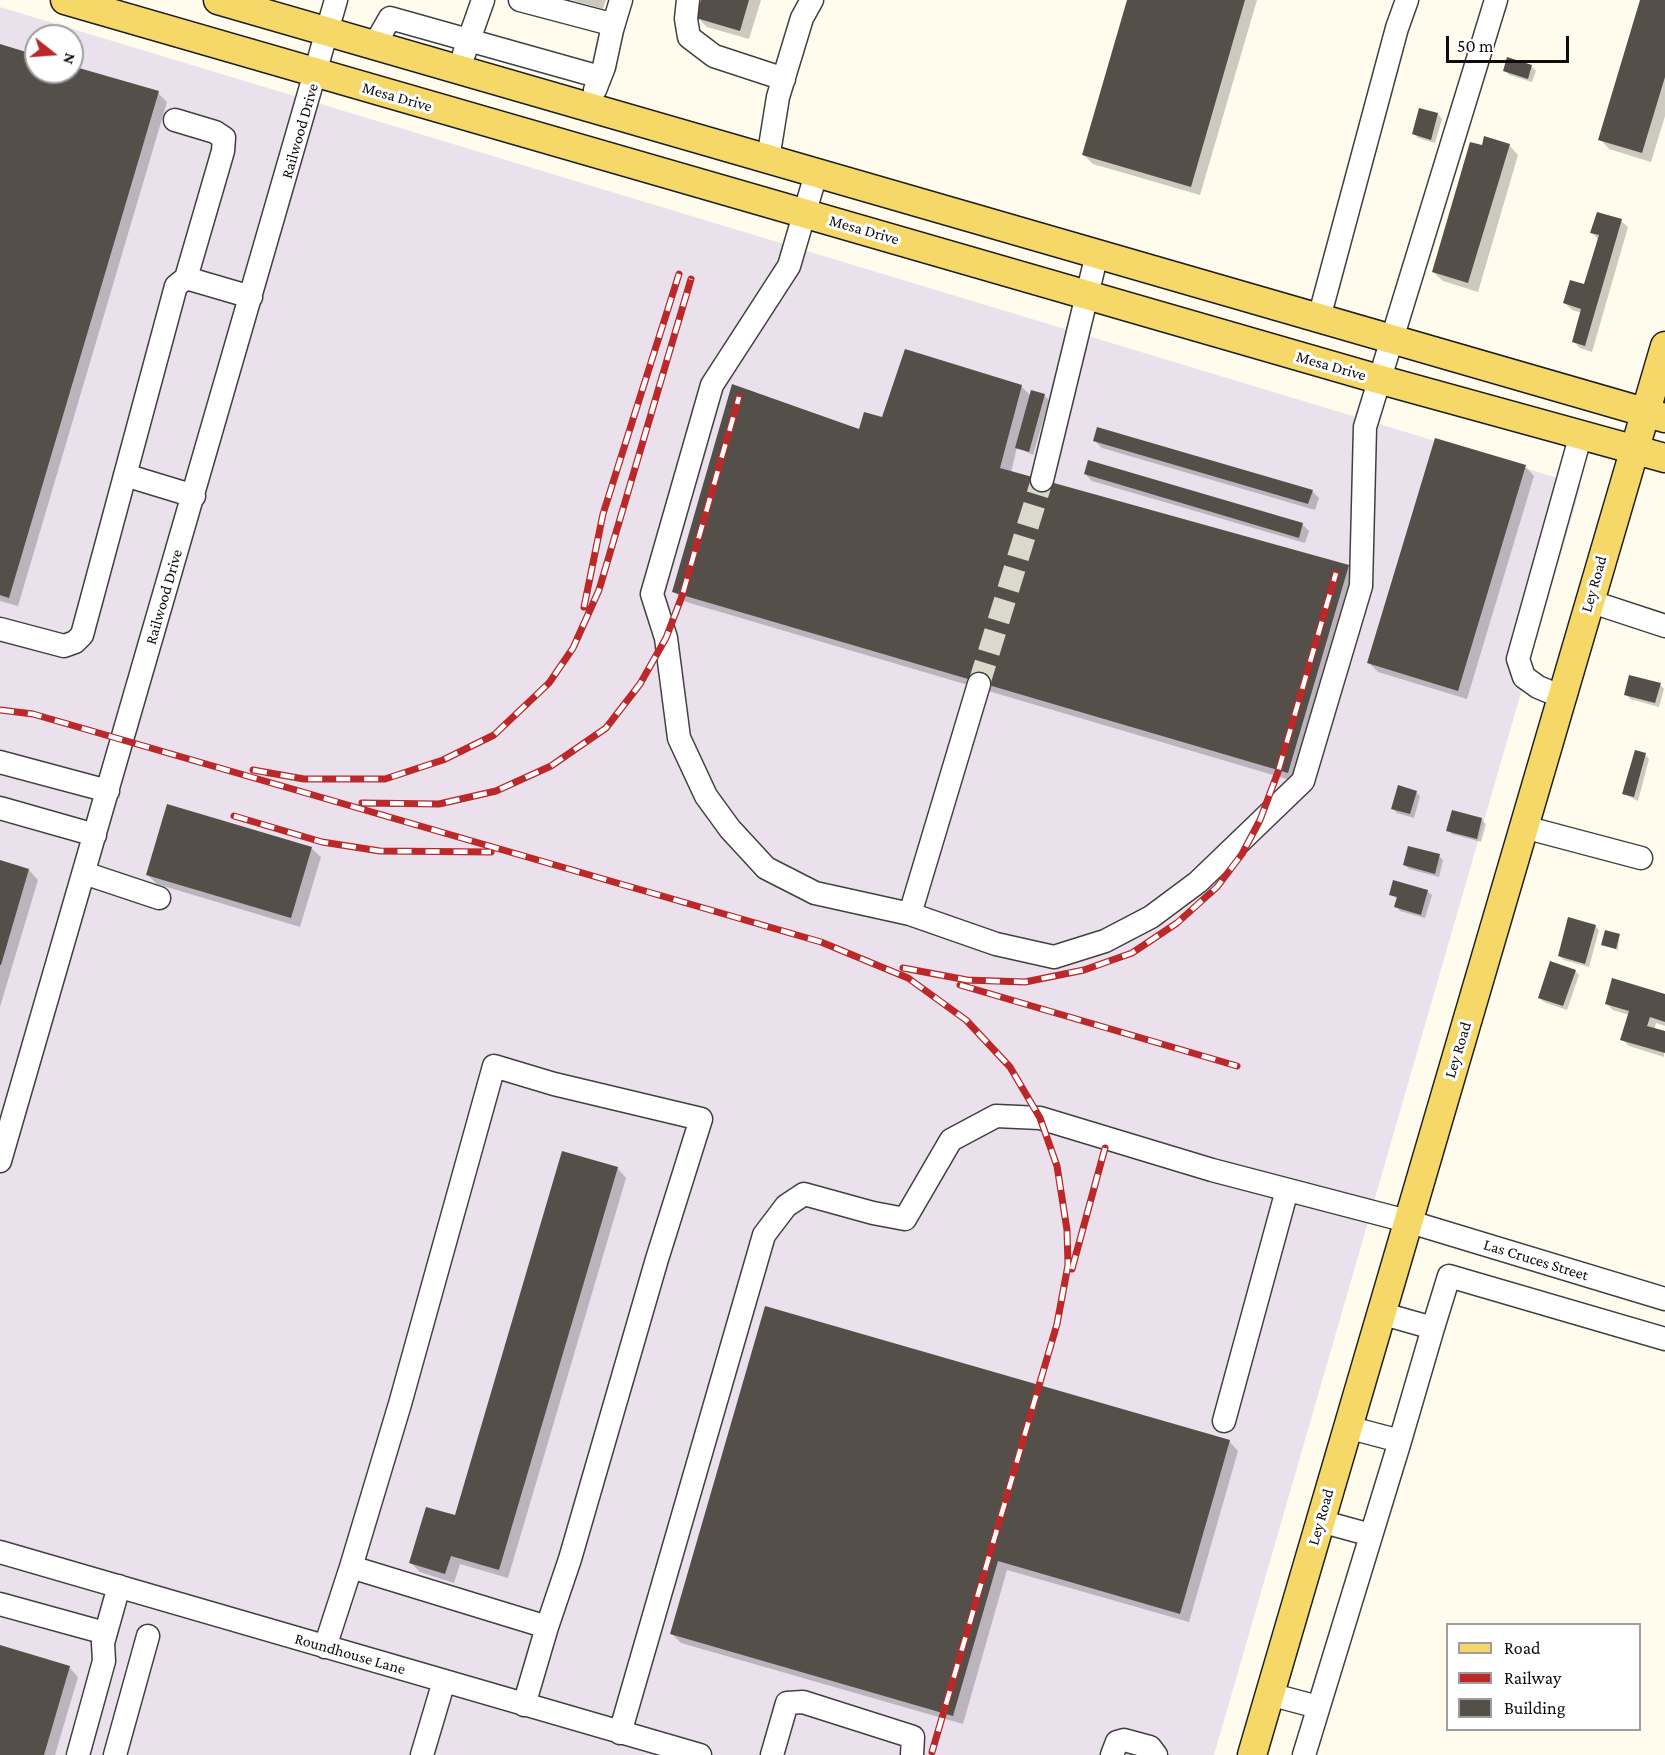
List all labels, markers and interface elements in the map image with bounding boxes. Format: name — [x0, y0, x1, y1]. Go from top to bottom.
north arrow — [24, 24, 84, 84]
scale bar — [1449, 24, 1572, 62]
text: 50 m — [1457, 36, 1494, 56]
text: N — [60, 51, 80, 67]
street label: Mesa Drive — [360, 78, 434, 116]
street label: Railwood Drive — [277, 81, 323, 181]
street label: Mesa Drive — [827, 211, 901, 249]
street label: Mesa Drive — [1294, 347, 1368, 385]
street label: Railwood Drive — [141, 547, 187, 647]
street label: Ley Road — [1577, 554, 1611, 614]
street label: Ley Road — [1440, 1020, 1476, 1080]
street label: Las Cruces Street — [1481, 1235, 1591, 1285]
street label: Ley Road — [1304, 1487, 1338, 1547]
legend — [1446, 1623, 1641, 1731]
street label: Roundhouse Lane — [292, 1629, 408, 1679]
text: Road — [1504, 1638, 1541, 1658]
text: Railway — [1504, 1668, 1561, 1688]
text: Building — [1504, 1698, 1565, 1718]

